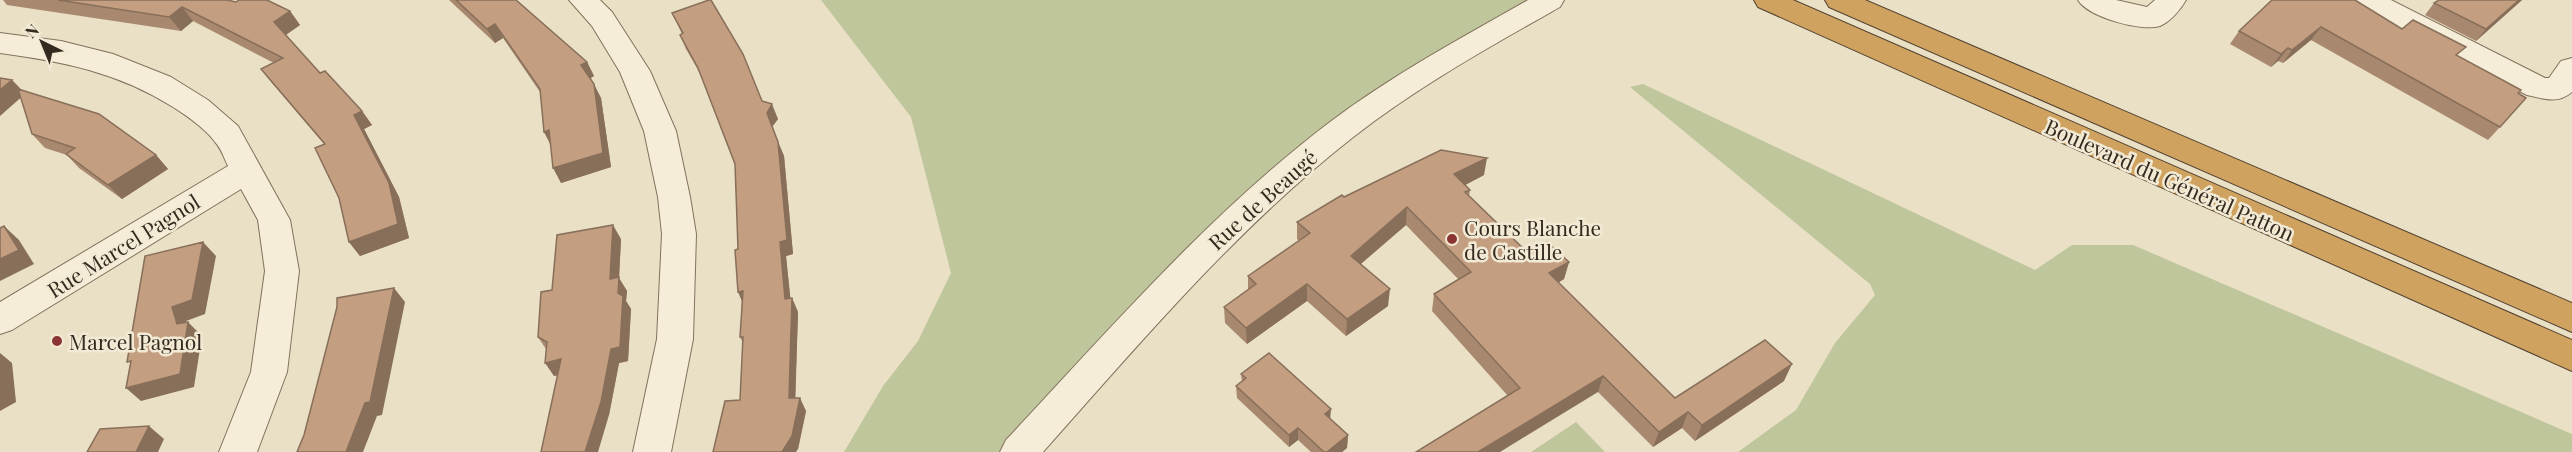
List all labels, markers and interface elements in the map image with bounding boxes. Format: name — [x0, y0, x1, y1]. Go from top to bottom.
north arrow — [12, 12, 72, 72]
text: N — [20, 19, 43, 42]
street label: Boulevard du Général Patton — [2041, 111, 2299, 247]
street label: Rue de Beaugé — [1202, 143, 1322, 255]
street label: Rue Marcel Pagnol — [41, 187, 205, 303]
place label: Cours Blanche de Castille — [1464, 213, 1601, 265]
marker: Cours Blanche de Castille — [1445, 232, 1459, 246]
place label: Marcel Pagnol — [69, 327, 202, 355]
marker: Marcel Pagnol — [50, 334, 64, 348]

